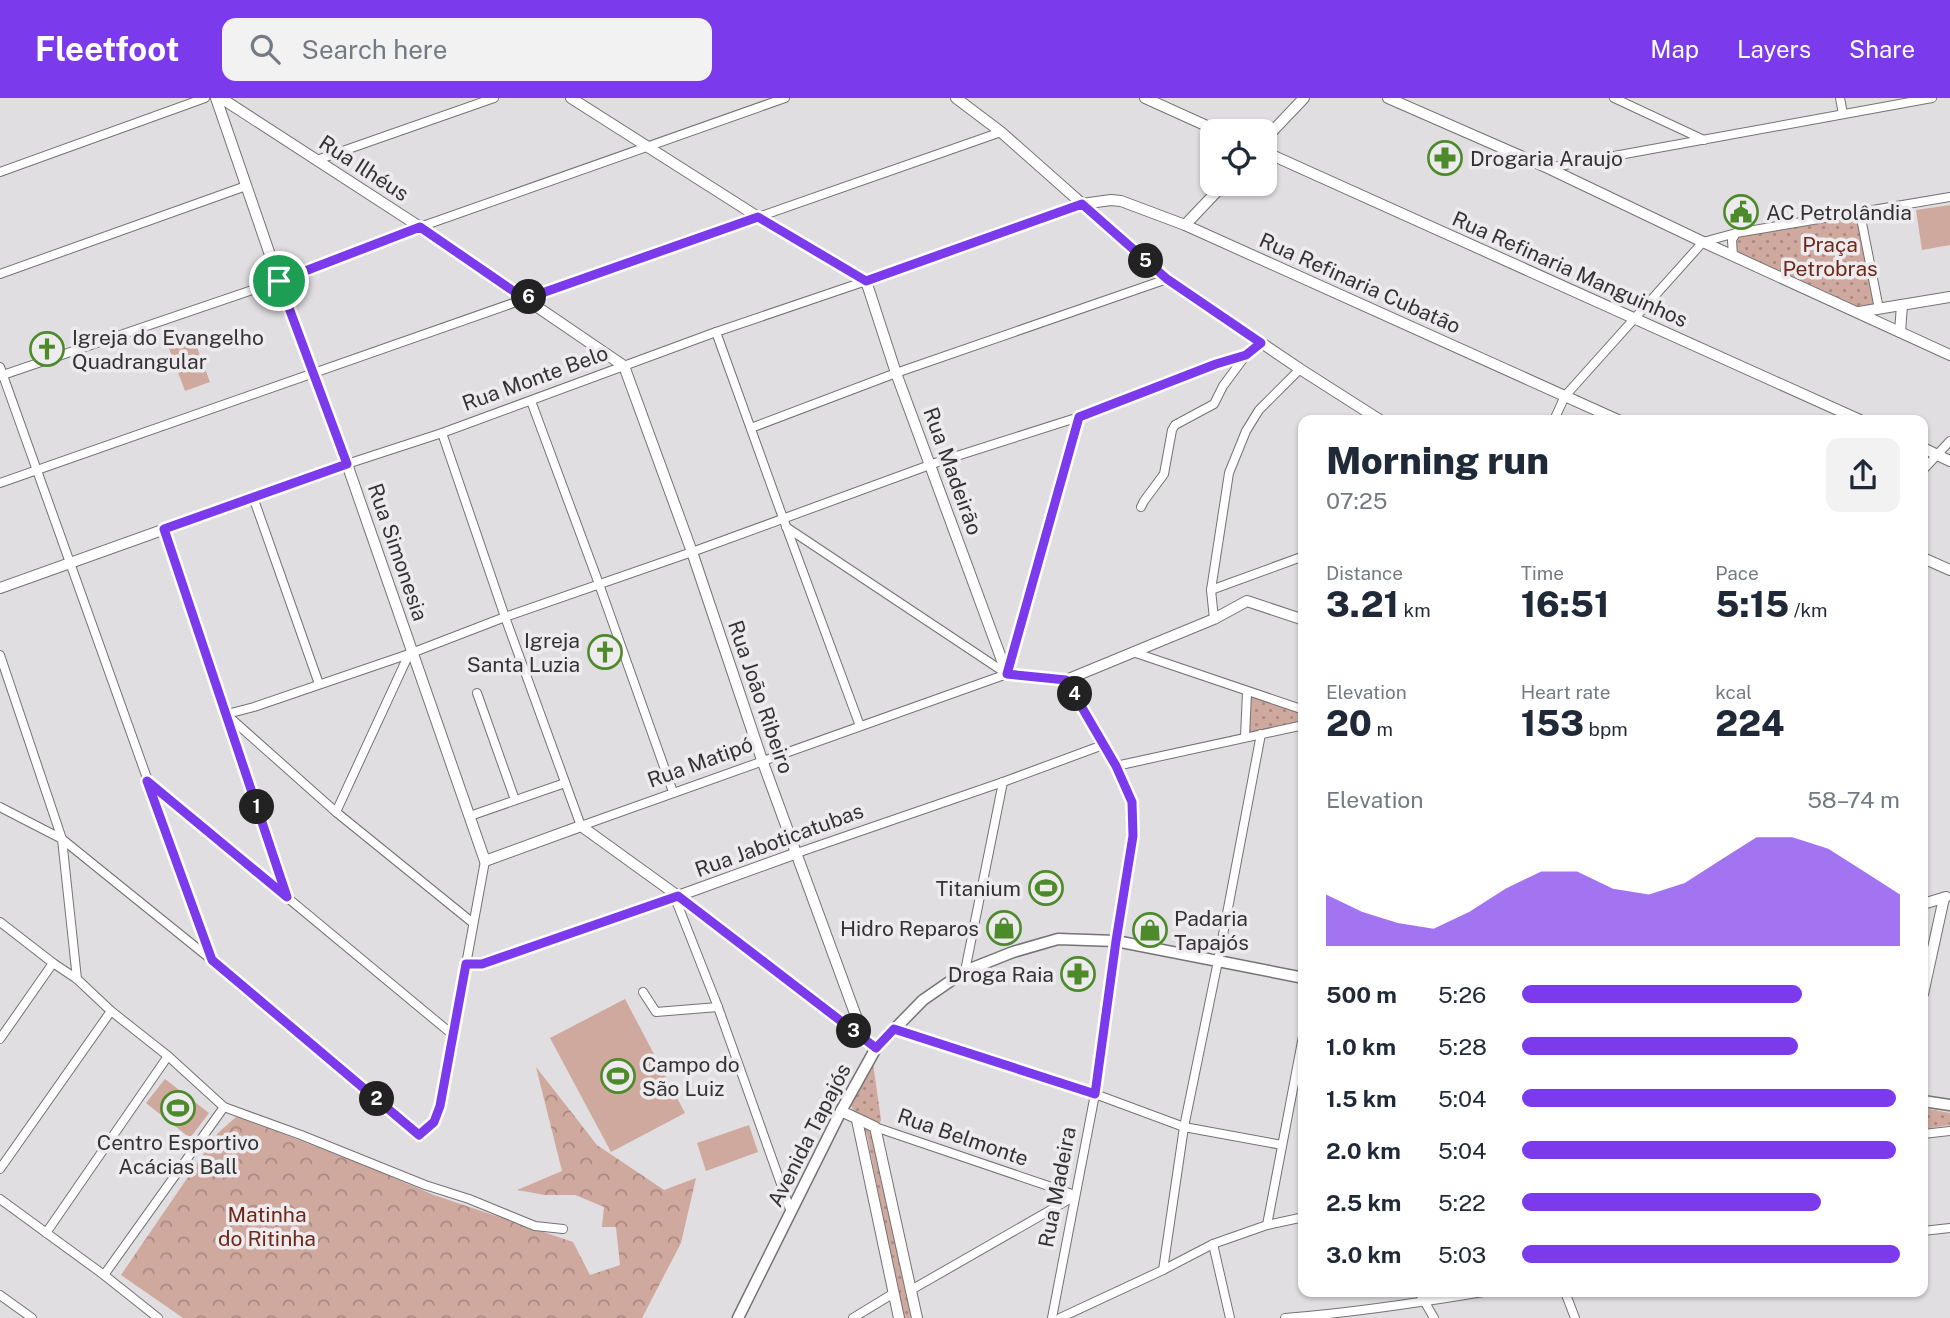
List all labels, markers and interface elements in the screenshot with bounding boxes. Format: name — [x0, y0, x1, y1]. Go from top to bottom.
search box — [222, 18, 712, 81]
text: Fleetfoot — [35, 30, 180, 68]
icon: search — [246, 30, 284, 68]
text: Search here — [302, 34, 448, 65]
text: Map — [1650, 35, 1699, 63]
text: Layers — [1737, 35, 1811, 63]
text: Share — [1849, 35, 1915, 63]
map controls — [1200, 119, 1277, 196]
button: locate — [1200, 119, 1277, 196]
street label: Rua Ilhéus — [314, 130, 414, 206]
pharmacy icon: Drogaria Araujo — [1426, 139, 1464, 177]
place label: Drogaria Araujo — [1470, 146, 1623, 171]
public building icon: AC Petrolândia — [1722, 193, 1760, 231]
place label: AC Petrolândia — [1766, 200, 1912, 225]
street label: Rua Refinaria Manguinhos — [1448, 206, 1692, 332]
street label: Rua Refinaria Cubatão — [1256, 227, 1464, 339]
park label: Praça Petrobras — [1782, 232, 1878, 281]
pin: 5 — [1128, 244, 1164, 278]
text: 5 — [1139, 249, 1152, 271]
pin — [249, 251, 309, 311]
icon: arrive — [260, 262, 298, 300]
pin: 6 — [512, 280, 546, 314]
text: 6 — [522, 285, 535, 307]
place label: Igreja do Evangelho Quadrangular — [72, 325, 264, 374]
church icon: Igreja do Evangelho Quadrangular — [28, 330, 66, 368]
street label: Rua Monte Belo — [459, 340, 611, 416]
street label: Rua Madeirão — [918, 404, 988, 538]
text: Morning run — [1326, 438, 1549, 483]
button: share — [1826, 438, 1900, 512]
street label: Rua Simonesia — [363, 480, 433, 624]
text: 07:25 — [1326, 487, 1388, 514]
text: Distance — [1326, 562, 1403, 584]
text: Time — [1521, 562, 1564, 584]
text: Pace — [1715, 562, 1759, 584]
text: 3.21 — [1326, 584, 1399, 625]
text: 16:51 — [1521, 584, 1609, 625]
text: 5:15 — [1715, 584, 1789, 625]
text: km — [1399, 599, 1431, 621]
text: /km — [1789, 599, 1828, 621]
street label: Rua João Ribeiro — [723, 617, 799, 777]
place label: Igreja Santa Luzia — [467, 628, 580, 677]
church icon: Igreja Santa Luzia — [586, 633, 624, 671]
pin: 4 — [1058, 676, 1092, 712]
text: Elevation — [1326, 681, 1407, 703]
text: Heart rate — [1521, 681, 1610, 703]
text: kcal — [1715, 681, 1752, 703]
text: 4 — [1068, 682, 1081, 704]
text: 20 — [1326, 703, 1372, 744]
text: 153 — [1521, 703, 1584, 744]
text: 224 — [1715, 703, 1784, 744]
text: m — [1372, 718, 1393, 740]
text: bpm — [1584, 718, 1628, 740]
street label: Rua Matipó — [644, 731, 756, 793]
text: Elevation — [1326, 786, 1424, 813]
text: 58–74 m — [1807, 786, 1900, 813]
pin: 1 — [240, 790, 274, 824]
text: 1 — [252, 795, 261, 817]
street label: Rua Jaboticatubas — [691, 798, 867, 882]
sports icon: Titanium — [1027, 869, 1065, 907]
place label: Titanium — [936, 876, 1021, 901]
place label: Padaria Tapajós — [1174, 906, 1249, 955]
shop icon: Hidro Reparos — [985, 909, 1023, 947]
shop icon: Padaria Tapajós — [1131, 911, 1169, 949]
place label: Hidro Reparos — [840, 916, 979, 941]
pharmacy icon: Droga Raia — [1059, 955, 1097, 993]
place label: Droga Raia — [948, 962, 1054, 987]
text: 500 m — [1326, 981, 1397, 1008]
text: 5:26 — [1438, 981, 1486, 1008]
pin: 3 — [836, 1014, 872, 1048]
text: 3 — [847, 1019, 860, 1041]
text: 1.0 km — [1326, 1033, 1396, 1060]
text: 5:28 — [1438, 1033, 1487, 1060]
place label: Campo do São Luiz — [642, 1052, 740, 1101]
sports icon: Campo do São Luiz — [599, 1057, 637, 1095]
street label: Avenida Tapajós — [762, 1059, 856, 1211]
pin: 2 — [360, 1082, 394, 1116]
text: 1.5 km — [1326, 1085, 1397, 1112]
text: 5:04 — [1438, 1085, 1486, 1112]
text: 2 — [370, 1087, 383, 1109]
sports icon: Centro Esportivo Acácias Ball — [159, 1089, 197, 1127]
street label: Rua Belmonte — [894, 1103, 1032, 1171]
street label: Rua Madeira — [1033, 1125, 1081, 1249]
place label: Centro Esportivo Acácias Ball — [97, 1130, 259, 1179]
text: 2.0 km — [1326, 1137, 1401, 1164]
text: 5:04 — [1438, 1137, 1486, 1164]
text: 2.5 km — [1326, 1189, 1401, 1216]
text: 5:22 — [1438, 1189, 1486, 1216]
park label: Matinha do Ritinha — [218, 1202, 316, 1251]
text: 3.0 km — [1326, 1241, 1401, 1268]
text: 5:03 — [1438, 1241, 1486, 1268]

